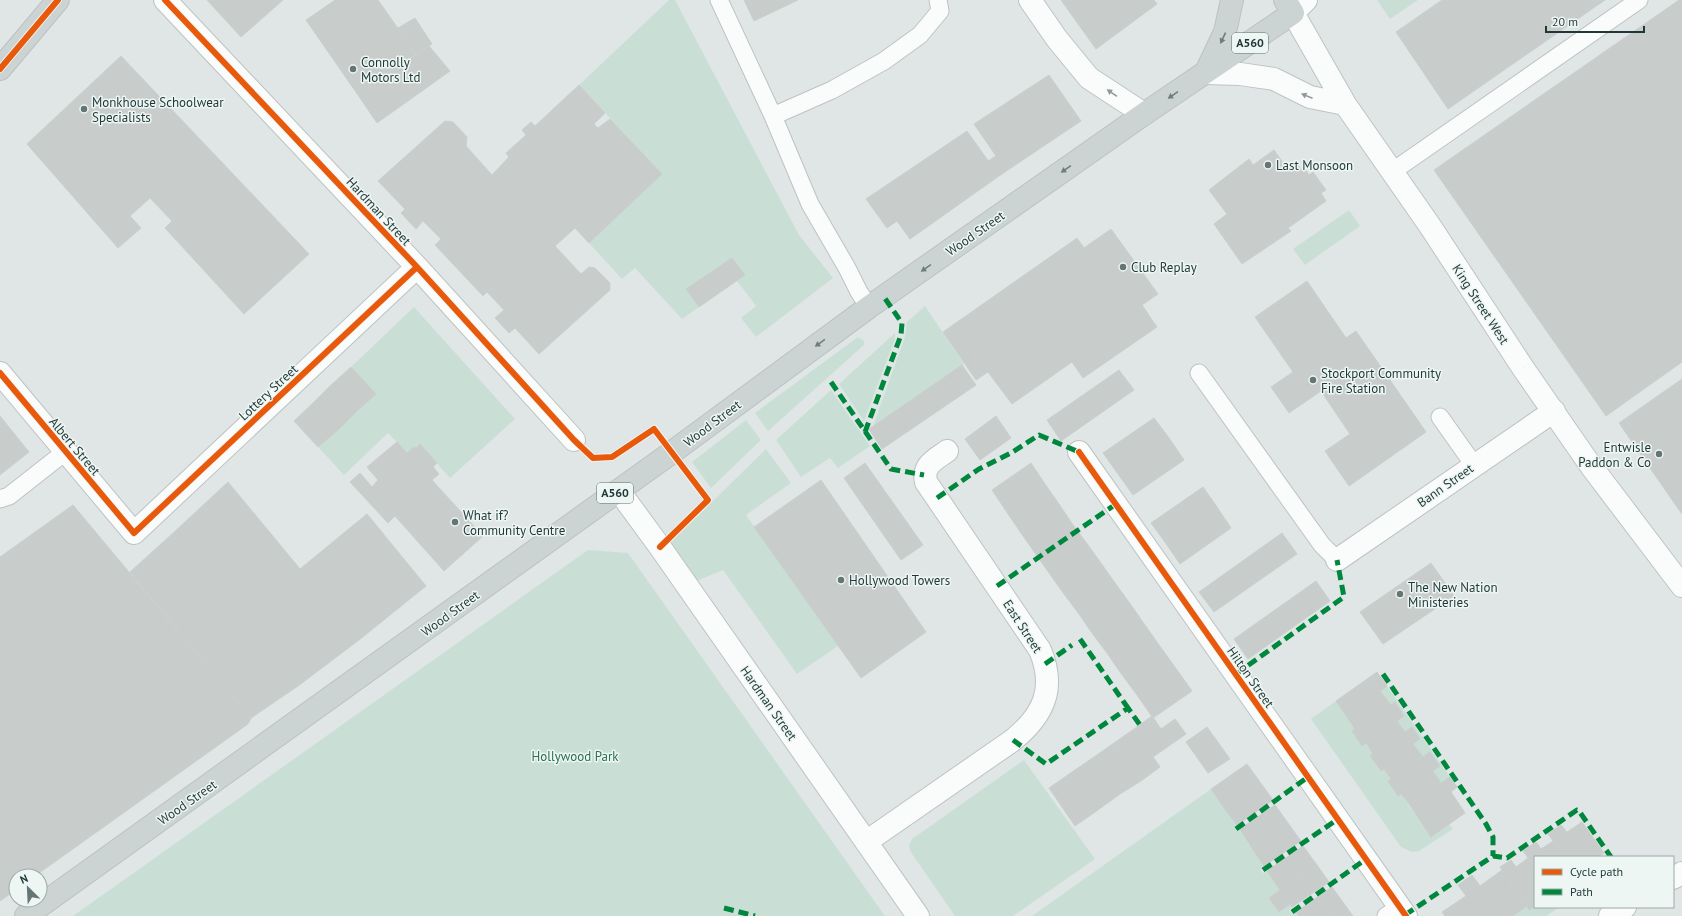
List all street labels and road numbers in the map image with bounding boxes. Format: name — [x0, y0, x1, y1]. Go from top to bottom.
road number: A560 — [1232, 33, 1268, 53]
street label: Hardman Street — [343, 174, 415, 250]
street label: Wood Street — [943, 207, 1008, 260]
street label: King Street West — [1448, 261, 1513, 348]
street label: Lottery Street — [235, 360, 302, 424]
street label: Wood Street — [680, 396, 745, 451]
street label: Albert Street — [45, 414, 104, 479]
street label: Bann Street — [1414, 459, 1477, 511]
road number: A560 — [597, 483, 633, 503]
street label: Wood Street — [418, 586, 483, 640]
street label: East Street — [999, 596, 1046, 657]
street label: Hilton Street — [1223, 643, 1278, 712]
street label: Hardman Street — [737, 663, 801, 744]
street label: Wood Street — [155, 776, 220, 829]

